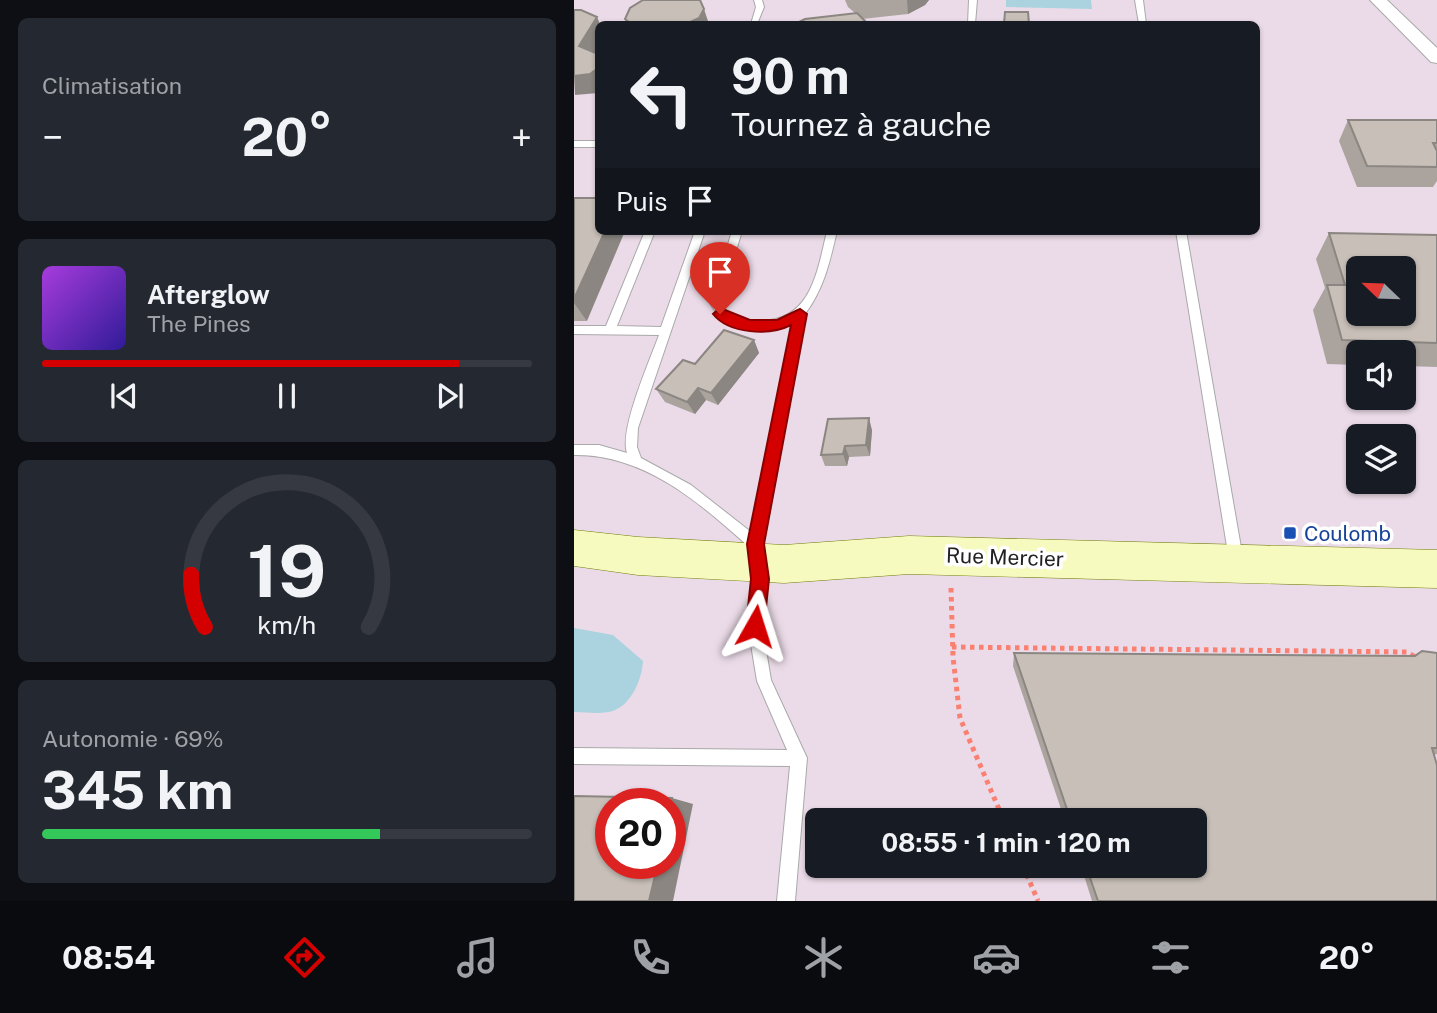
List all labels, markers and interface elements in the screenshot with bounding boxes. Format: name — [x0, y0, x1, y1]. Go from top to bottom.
text: 90 m — [731, 47, 850, 105]
icon: left — [616, 49, 707, 140]
text: Climatisation — [42, 72, 182, 99]
text: Tournez à gauche — [731, 106, 991, 143]
text: 20° — [241, 107, 333, 168]
text: − — [42, 115, 63, 160]
text: + — [511, 115, 532, 160]
icon: arrive — [681, 182, 719, 220]
text: Puis — [616, 186, 667, 217]
pin — [690, 242, 750, 314]
icon: arrive — [701, 253, 739, 291]
north arrow — [1346, 256, 1416, 326]
map controls — [1346, 256, 1416, 494]
text: Afterglow — [147, 279, 270, 310]
text: The Pines — [147, 310, 251, 337]
button: sound — [1346, 340, 1416, 410]
icon: previous — [105, 377, 143, 415]
icon: pause — [268, 377, 306, 415]
icon: next — [431, 377, 469, 415]
button: layers — [1346, 424, 1416, 494]
place label: Coulomb — [1304, 521, 1391, 546]
marker: Coulomb — [1282, 525, 1298, 541]
text: 19 — [247, 528, 327, 613]
street label: Rue Mercier — [946, 542, 1064, 572]
position arrow — [718, 589, 792, 663]
text: km/h — [258, 610, 316, 640]
text: Autonomie · 69% — [42, 725, 224, 752]
text: 345 km — [42, 760, 233, 821]
speed limit sign: 20 — [595, 788, 686, 879]
text: 08:55 · 1 min · 120 m — [881, 827, 1131, 858]
icon: directions — [280, 933, 329, 982]
icon: music — [453, 933, 502, 982]
icon: phone — [626, 933, 675, 982]
icon: climate — [799, 933, 848, 982]
icon: car — [972, 933, 1021, 982]
icon: filters — [1146, 933, 1195, 982]
text: 08:54 — [62, 939, 155, 976]
text: 20° — [1319, 939, 1375, 976]

